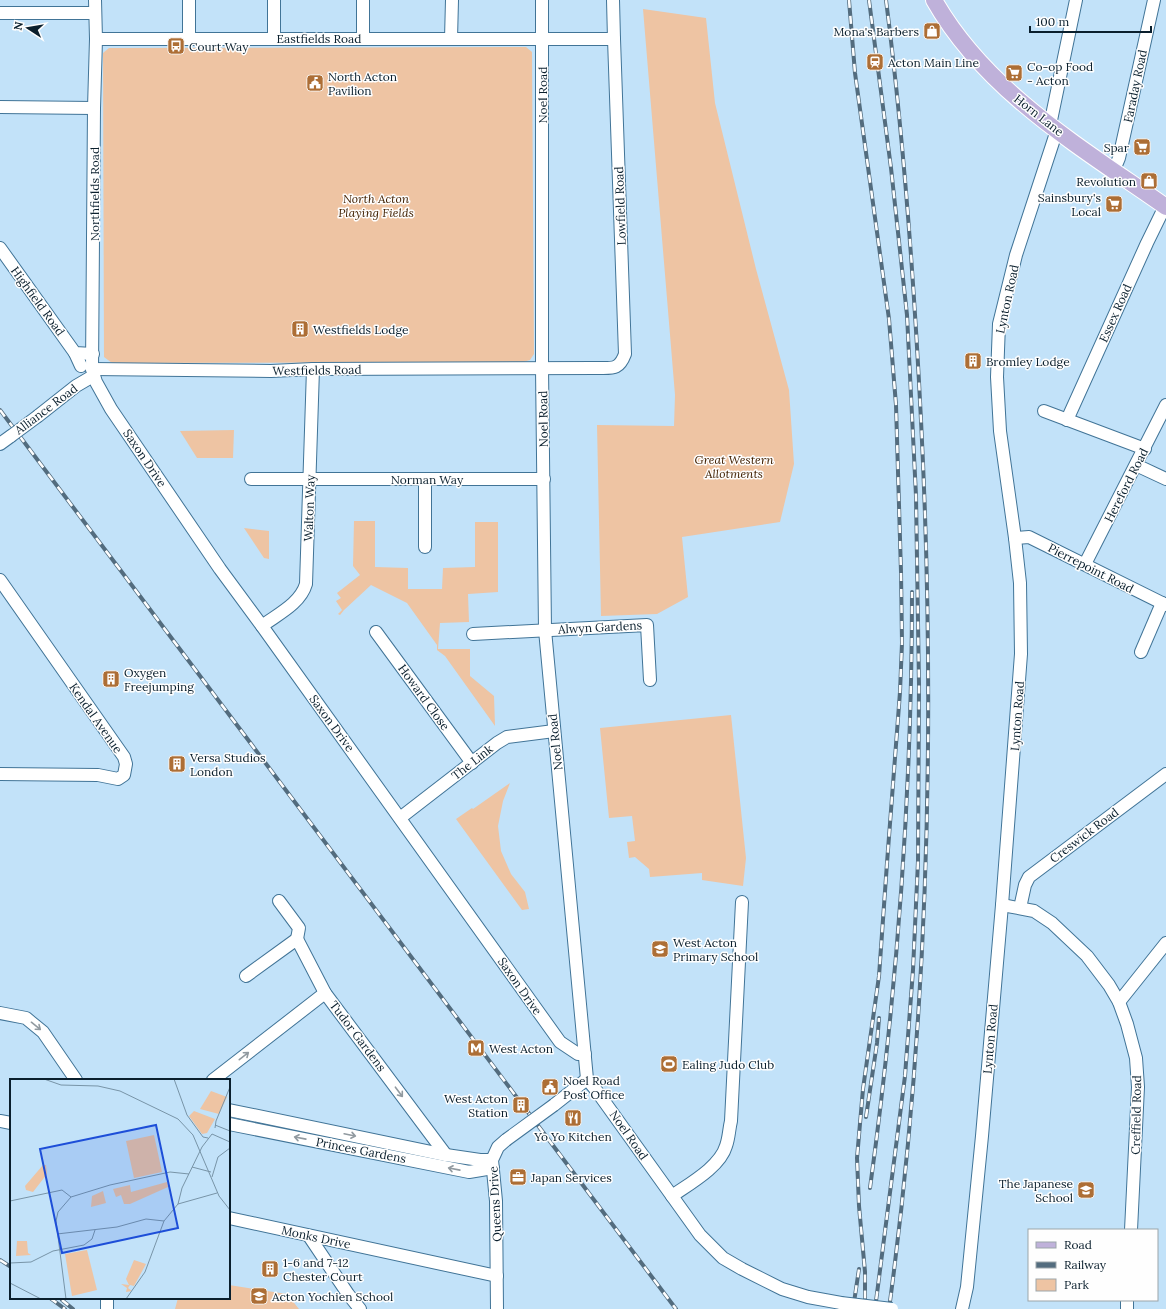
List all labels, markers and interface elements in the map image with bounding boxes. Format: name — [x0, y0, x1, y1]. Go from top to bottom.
north arrow — [8, 8, 48, 48]
scale bar — [1030, 8, 1151, 34]
text: 100 m — [1036, 14, 1069, 29]
text: N — [10, 20, 26, 32]
shop icon: Mona's Barbers — [922, 21, 942, 41]
place label: Mona's Barbers — [833, 24, 919, 39]
street label: Eastfields Road — [277, 31, 361, 46]
bus stop icon: Court Way — [166, 36, 186, 56]
place label: Court Way — [189, 39, 249, 54]
street label: Faraday Road — [1120, 48, 1150, 124]
station icon: Acton Main Line — [865, 52, 885, 72]
place label: Acton Main Line — [887, 55, 980, 70]
place label: Co-op Food - Acton — [1027, 59, 1093, 88]
supermarket icon: Co-op Food - Acton — [1004, 63, 1024, 83]
street label: Noel Road — [535, 67, 550, 123]
place label: North Acton Pavilion — [328, 69, 397, 98]
public building icon: North Acton Pavilion — [305, 73, 325, 93]
street label: Horn Lane — [1011, 91, 1067, 139]
supermarket icon: Spar — [1132, 137, 1152, 157]
place label: Spar — [1104, 140, 1130, 155]
street label: Northfields Road — [87, 147, 102, 241]
street label: Lowfield Road — [611, 166, 629, 246]
shop icon: Revolution — [1139, 171, 1159, 191]
place label: Revolution — [1076, 174, 1136, 189]
place label: Sainsbury's Local — [1038, 190, 1101, 219]
park label: North Acton Playing Fields — [338, 191, 414, 220]
supermarket icon: Sainsbury's Local — [1104, 194, 1124, 214]
street label: Highfield Road — [8, 263, 68, 339]
street label: Lynton Road — [992, 263, 1022, 335]
street label: Essex Road — [1095, 281, 1135, 345]
building icon: Westfields Lodge — [290, 319, 310, 339]
place label: Westfields Lodge — [313, 322, 409, 337]
building icon: Bromley Lodge — [963, 351, 983, 371]
place label: Bromley Lodge — [986, 354, 1070, 369]
street label: Westfields Road — [272, 362, 362, 378]
street label: Alliance Road — [11, 381, 80, 438]
street label: Noel Road — [535, 390, 551, 448]
street label: Saxon Drive — [120, 426, 170, 490]
street label: Hereford Road — [1101, 445, 1151, 525]
park label: Great Western Allotments — [694, 452, 774, 481]
street label: Norman Way — [391, 472, 464, 487]
street label: Walton Way — [300, 474, 318, 542]
street label: Pierrepoint Road — [1046, 540, 1136, 596]
street label: Alwyn Gardens — [557, 617, 643, 637]
street label: Howard Close — [395, 661, 453, 733]
place label: Oxygen Freejumping — [124, 665, 194, 694]
building icon: Oxygen Freejumping — [101, 669, 121, 689]
street label: Kendal Avenue — [66, 680, 126, 756]
street label: Lynton Road — [1007, 681, 1027, 751]
street label: Saxon Drive — [306, 692, 358, 755]
street label: Noel Road — [545, 713, 565, 771]
street label: The Link — [448, 741, 496, 783]
place label: Versa Studios London — [189, 750, 266, 779]
building icon: Versa Studios London — [167, 754, 187, 774]
street label: Creswick Road — [1047, 804, 1121, 866]
place label: West Acton Primary School — [673, 935, 758, 964]
school or university icon: West Acton Primary School — [650, 939, 670, 959]
street label: Saxon Drive — [495, 954, 546, 1018]
street label: Tudor Gardens — [327, 998, 390, 1074]
street label: Lynton Road — [979, 1003, 1001, 1075]
one-way arrow — [30, 1021, 41, 1030]
metro station icon: West Acton — [466, 1038, 486, 1058]
place label: West Acton — [489, 1041, 553, 1056]
one-way arrow — [239, 1052, 250, 1060]
sports icon: Ealing Judo Club — [659, 1054, 679, 1074]
place label: Ealing Judo Club — [682, 1057, 774, 1072]
place label: Noel Road Post Office — [563, 1073, 625, 1102]
street label: Creffield Road — [1128, 1075, 1144, 1155]
public building icon: Noel Road Post Office — [540, 1077, 560, 1097]
inset map — [10, 1079, 230, 1299]
one-way arrow — [395, 1086, 403, 1097]
place label: West Acton Station — [444, 1091, 508, 1120]
building icon: West Acton Station — [511, 1095, 531, 1115]
street label: Noel Road — [607, 1107, 651, 1163]
restaurant icon: Yo Yo Kitchen — [563, 1108, 583, 1128]
place label: Yo Yo Kitchen — [533, 1129, 612, 1144]
one-way arrow — [343, 1131, 356, 1139]
one-way arrow — [293, 1134, 306, 1142]
street label: Princes Gardens — [315, 1134, 408, 1166]
one-way arrow — [448, 1165, 461, 1173]
street label: Queens Drive — [486, 1165, 504, 1242]
office icon: Japan Services — [508, 1167, 528, 1187]
place label: Japan Services — [530, 1170, 612, 1185]
place label: The Japanese School — [999, 1176, 1073, 1205]
school or university icon: The Japanese School — [1076, 1180, 1096, 1200]
street label: Monks Drive — [280, 1222, 352, 1252]
legend — [1028, 1229, 1158, 1301]
text: Road — [1064, 1237, 1092, 1252]
place label: 1-6 and 7-12 Chester Court — [283, 1255, 363, 1284]
text: Railway — [1064, 1257, 1107, 1272]
building icon: 1-6 and 7-12 Chester Court — [260, 1259, 280, 1279]
text: Park — [1064, 1277, 1090, 1292]
school or university icon: Acton Yochien School — [249, 1286, 269, 1306]
place label: Acton Yochien School — [271, 1289, 393, 1304]

